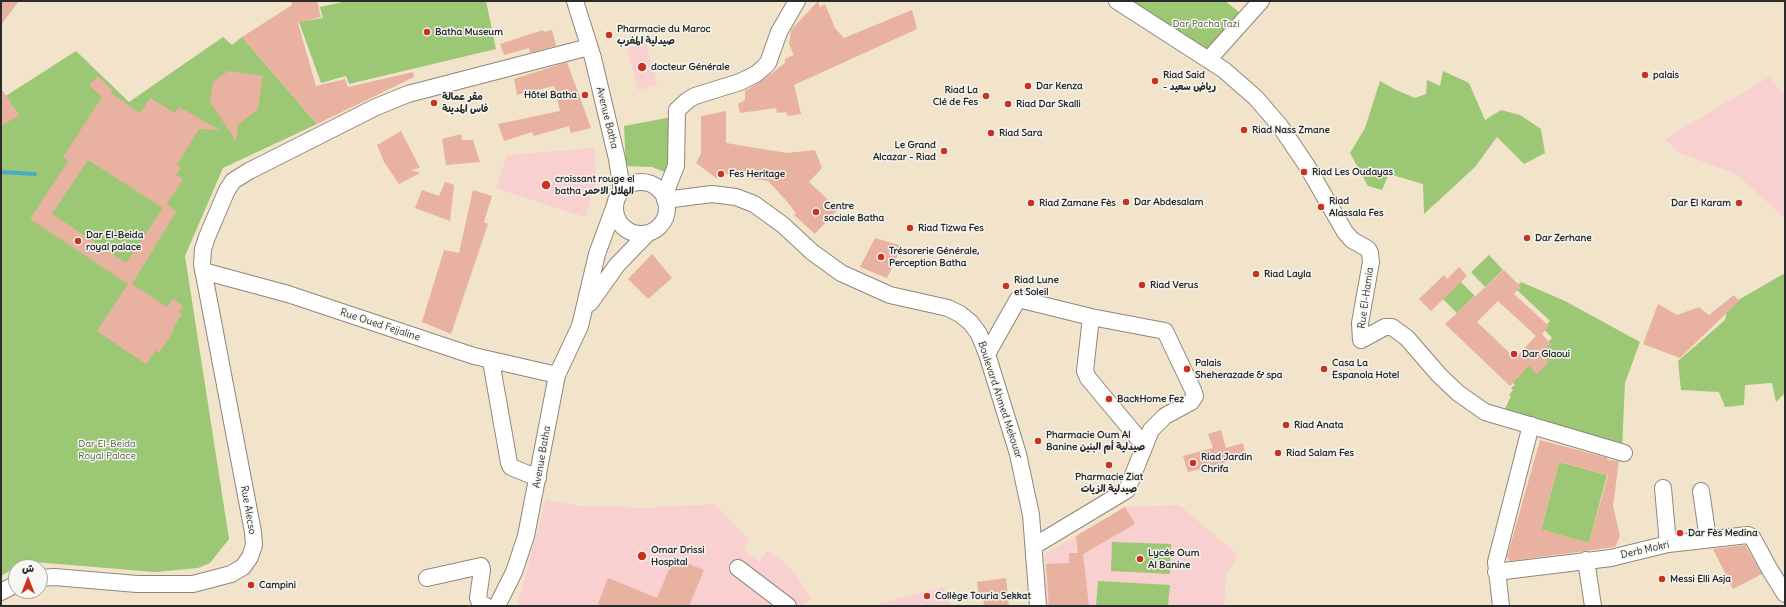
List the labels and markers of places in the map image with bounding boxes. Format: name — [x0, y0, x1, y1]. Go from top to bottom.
place label: Pharmacie du Maroc صيدلية المغرب — [617, 23, 711, 46]
place label: Batha Museum — [435, 26, 503, 38]
marker: Batha Museum — [422, 27, 432, 37]
marker: Pharmacie du Maroc صيدلية المغرب — [604, 30, 614, 40]
marker: docteur Générale — [636, 61, 648, 73]
place label: docteur Générale — [651, 61, 730, 73]
place label: Riad Said - رياض سعيد — [1163, 69, 1216, 92]
place label: palais — [1653, 69, 1679, 81]
marker: palais — [1640, 70, 1650, 80]
marker: Riad Said - رياض سعيد — [1150, 76, 1160, 86]
place label: Dar Kenza — [1036, 80, 1083, 92]
marker: Dar Kenza — [1023, 81, 1033, 91]
place label: Riad La Clé de Fes — [933, 84, 978, 108]
place label: Hôtel Batha — [524, 89, 577, 101]
marker: Hôtel Batha — [580, 90, 590, 100]
place label: مقر عمالة فاس المدينة — [442, 91, 488, 114]
marker: Riad La Clé de Fes — [981, 91, 991, 101]
marker: مقر عمالة فاس المدينة — [429, 98, 439, 108]
place label: Riad Dar Skalli — [1016, 98, 1081, 110]
marker: Riad Dar Skalli — [1003, 99, 1013, 109]
place label: Riad Nass Zmane — [1252, 124, 1330, 136]
marker: Riad Nass Zmane — [1239, 125, 1249, 135]
place label: Riad Sara — [999, 127, 1042, 139]
marker: Riad Sara — [986, 128, 996, 138]
place label: Le Grand Alcazar - Riad — [873, 139, 936, 162]
marker: Le Grand Alcazar - Riad — [939, 146, 949, 156]
place label: Riad Les Oudayas — [1312, 166, 1393, 178]
marker: Riad Les Oudayas — [1299, 167, 1309, 177]
place label: Fes Heritage — [729, 168, 785, 180]
marker: Fes Heritage — [716, 169, 726, 179]
place label: croissant rouge el batha الهلال الاحمر — [555, 173, 635, 196]
marker: croissant rouge el batha الهلال الاحمر — [540, 179, 552, 191]
place label: Riad Alassala Fes — [1329, 195, 1384, 218]
place label: Dar Abdesalam — [1134, 196, 1203, 208]
place label: Riad Zamane Fès — [1039, 197, 1116, 209]
marker: Dar Abdesalam — [1121, 197, 1131, 207]
place label: Dar El Karam — [1671, 197, 1731, 209]
marker: Riad Zamane Fès — [1026, 198, 1036, 208]
marker: Dar El Karam — [1734, 198, 1744, 208]
place label: Centre sociale Batha — [824, 200, 884, 224]
marker: Riad Alassala Fes — [1316, 202, 1326, 212]
marker: Centre sociale Batha — [811, 207, 821, 217]
place label: Riad Tizwa Fes — [918, 222, 984, 234]
marker: Riad Tizwa Fes — [905, 223, 915, 233]
place label: Dar El-Beida royal palace — [86, 229, 143, 252]
place label: Dar Zerhane — [1535, 232, 1592, 244]
marker: Dar Zerhane — [1522, 233, 1532, 243]
marker: Dar El-Beida royal palace — [73, 236, 83, 246]
place label: Trésorerie Générale, Perception Batha — [889, 245, 979, 268]
marker: Trésorerie Générale, Perception Batha — [876, 252, 886, 262]
place label: Riad Layla — [1264, 268, 1311, 280]
marker: Riad Layla — [1251, 269, 1261, 279]
place label: Riad Lune et Soleil — [1014, 274, 1059, 298]
place label: Riad Verus — [1150, 279, 1198, 291]
marker: Riad Verus — [1137, 280, 1147, 290]
marker: Riad Lune et Soleil — [1001, 281, 1011, 291]
place label: Dar Glaoui — [1522, 348, 1570, 360]
marker: Dar Glaoui — [1509, 349, 1519, 359]
place label: Palais Sheherazade & spa — [1195, 357, 1283, 380]
place label: Casa La Espanola Hotel — [1332, 357, 1399, 380]
marker: Palais Sheherazade & spa — [1182, 364, 1192, 374]
marker: Casa La Espanola Hotel — [1319, 364, 1329, 374]
place label: BackHome Fez — [1117, 393, 1184, 405]
marker: BackHome Fez — [1104, 394, 1114, 404]
place label: Riad Anata — [1294, 419, 1344, 431]
marker: Riad Anata — [1281, 420, 1291, 430]
place label: Pharmacie Oum Al Banine صيدلية أم البنين — [1046, 429, 1145, 452]
marker: Pharmacie Oum Al Banine صيدلية أم البنين — [1033, 436, 1043, 446]
place label: Riad Salam Fes — [1286, 447, 1354, 459]
marker: Riad Salam Fes — [1273, 448, 1283, 458]
place label: Riad Jardin Chrifa — [1201, 451, 1252, 474]
marker: Riad Jardin Chrifa — [1188, 458, 1198, 468]
marker: Pharmacie Ziat صيدلية الزيات — [1104, 460, 1114, 470]
place label: Pharmacie Ziat صيدلية الزيات — [1075, 471, 1143, 494]
place label: Dar Fès Medina — [1688, 527, 1758, 539]
marker: Dar Fès Medina — [1675, 528, 1685, 538]
place label: Omar Drissi Hospital — [651, 544, 704, 568]
place label: Lycée Oum Al Banine — [1148, 547, 1199, 570]
marker: Omar Drissi Hospital — [636, 550, 648, 562]
marker: Lycée Oum Al Banine — [1135, 554, 1145, 564]
place label: Messi Elli Asja — [1670, 573, 1731, 585]
marker: Messi Elli Asja — [1657, 574, 1667, 584]
place label: Campini — [259, 579, 296, 591]
marker: Campini — [246, 580, 256, 590]
place label: Collège Touria Sekkat — [935, 590, 1031, 602]
marker: Collège Touria Sekkat — [922, 591, 932, 601]

